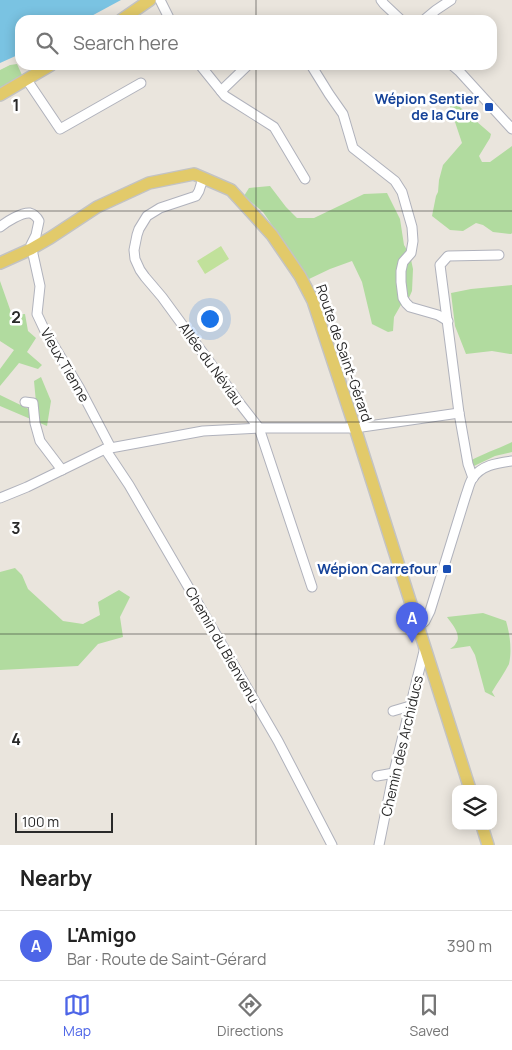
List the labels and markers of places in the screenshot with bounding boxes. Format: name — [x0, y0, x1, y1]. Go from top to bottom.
place label: Wépion Sentier de la Cure — [375, 89, 479, 124]
marker: Wépion Sentier de la Cure — [483, 101, 495, 113]
place label: Wépion Carrefour — [317, 559, 437, 578]
marker: Wépion Carrefour — [441, 563, 453, 575]
pin: A — [396, 602, 428, 643]

